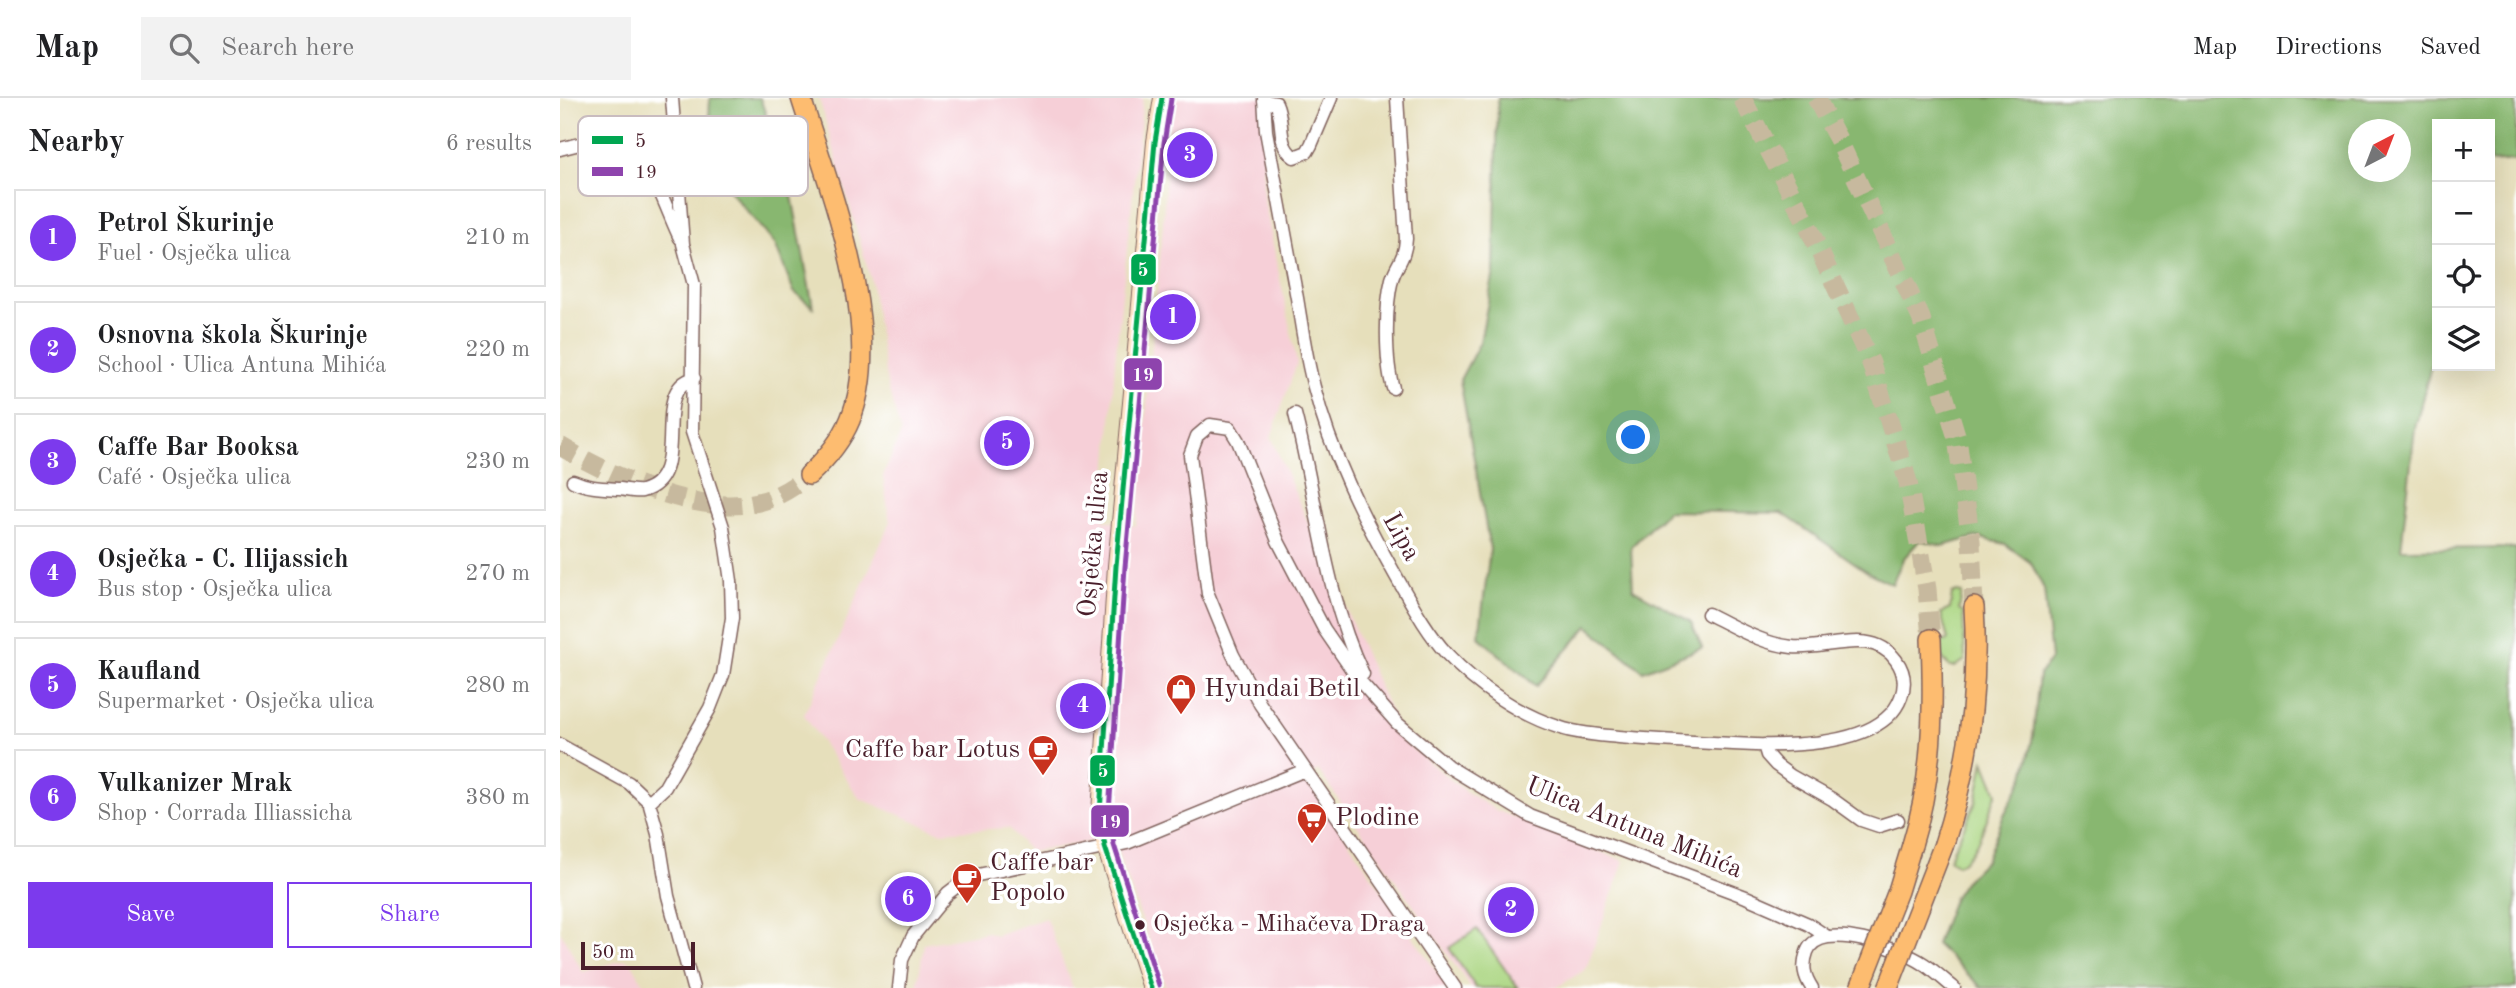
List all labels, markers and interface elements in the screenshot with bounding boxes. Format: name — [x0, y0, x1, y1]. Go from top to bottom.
search box — [141, 17, 631, 80]
icon: search — [165, 29, 203, 67]
text: Map — [35, 32, 99, 65]
text: Search here — [221, 35, 354, 61]
text: Map — [2193, 36, 2237, 60]
text: Directions — [2275, 36, 2382, 60]
text: Saved — [2420, 36, 2481, 60]
legend — [578, 116, 808, 196]
north arrow — [2348, 119, 2411, 182]
map controls — [2432, 119, 2495, 371]
button: + — [2432, 119, 2495, 182]
text: Nearby — [28, 128, 125, 158]
pin: 3 — [1167, 129, 1213, 181]
text: 6 results — [446, 132, 532, 155]
text: 5 — [635, 133, 646, 152]
text: 19 — [635, 164, 657, 183]
button: − — [2432, 182, 2495, 245]
text: Petrol Škurinje — [97, 211, 274, 237]
text: 1 — [46, 226, 60, 249]
text: 210 m — [465, 226, 530, 249]
text: Fuel · Osječka ulica — [97, 242, 291, 265]
button: locate — [2432, 245, 2495, 308]
line badge: 5 — [1130, 253, 1157, 286]
text: 5 — [1137, 262, 1149, 281]
pin: 1 — [1150, 291, 1196, 343]
button: layers — [2432, 308, 2495, 371]
text: Osnovna škola Škurinje — [97, 323, 368, 349]
text: 2 — [46, 338, 60, 361]
text: 220 m — [465, 338, 530, 361]
text: School · Ulica Antuna Mihića — [97, 354, 386, 377]
line badge: 19 — [1123, 357, 1163, 391]
text: 19 — [1132, 367, 1154, 386]
pin: 5 — [984, 417, 1030, 469]
your location — [1616, 420, 1650, 454]
text: Caffe Bar Booksa — [97, 435, 299, 461]
text: 3 — [46, 450, 60, 473]
text: 230 m — [465, 450, 530, 473]
text: Café · Osječka ulica — [97, 466, 291, 489]
street label: Osječka ulica — [1075, 470, 1113, 618]
street label: Lipa — [1377, 508, 1425, 566]
text: Osječka - C. Ilijassich — [97, 547, 349, 573]
text: 4 — [46, 562, 60, 585]
text: 270 m — [465, 562, 530, 585]
text: Bus stop · Osječka ulica — [97, 578, 332, 601]
text: Kaufland — [97, 659, 201, 685]
shop icon: Hyundai Betil — [1164, 672, 1198, 716]
text: 5 — [46, 674, 60, 697]
text: 280 m — [465, 674, 530, 697]
place label: Hyundai Betil — [1204, 676, 1360, 702]
pin: 4 — [1060, 680, 1106, 732]
text: Supermarket · Osječka ulica — [97, 690, 374, 713]
cafe icon: Caffe bar Lotus — [1026, 733, 1060, 777]
place label: Caffe bar Lotus — [845, 737, 1020, 763]
line badge: 5 — [1089, 754, 1116, 787]
text: 5 — [1097, 763, 1109, 782]
text: Vulkanizer Mrak — [97, 771, 293, 797]
street label: Ulica Antuna Mihića — [1522, 773, 1746, 883]
text: 6 — [46, 786, 60, 809]
text: 380 m — [465, 786, 530, 809]
supermarket icon: Plodine — [1295, 801, 1329, 845]
text: Shop · Corrada Illiassicha — [97, 802, 352, 825]
line badge: 19 — [1090, 804, 1130, 838]
place label: Plodine — [1335, 805, 1419, 831]
text: 19 — [1099, 814, 1121, 833]
place label: Caffe bar Popolo — [990, 850, 1094, 906]
cafe icon: Caffe bar Popolo — [950, 861, 984, 905]
pin: 6 — [885, 873, 931, 925]
button: Save — [28, 882, 273, 948]
button: Share — [287, 882, 532, 948]
pin: 2 — [1488, 884, 1534, 936]
place label: Osječka - Mihačeva Draga — [1153, 913, 1425, 937]
marker: Osječka - Mihačeva Draga — [1133, 918, 1147, 932]
scale bar — [581, 939, 695, 971]
text: 50 m — [592, 944, 634, 963]

